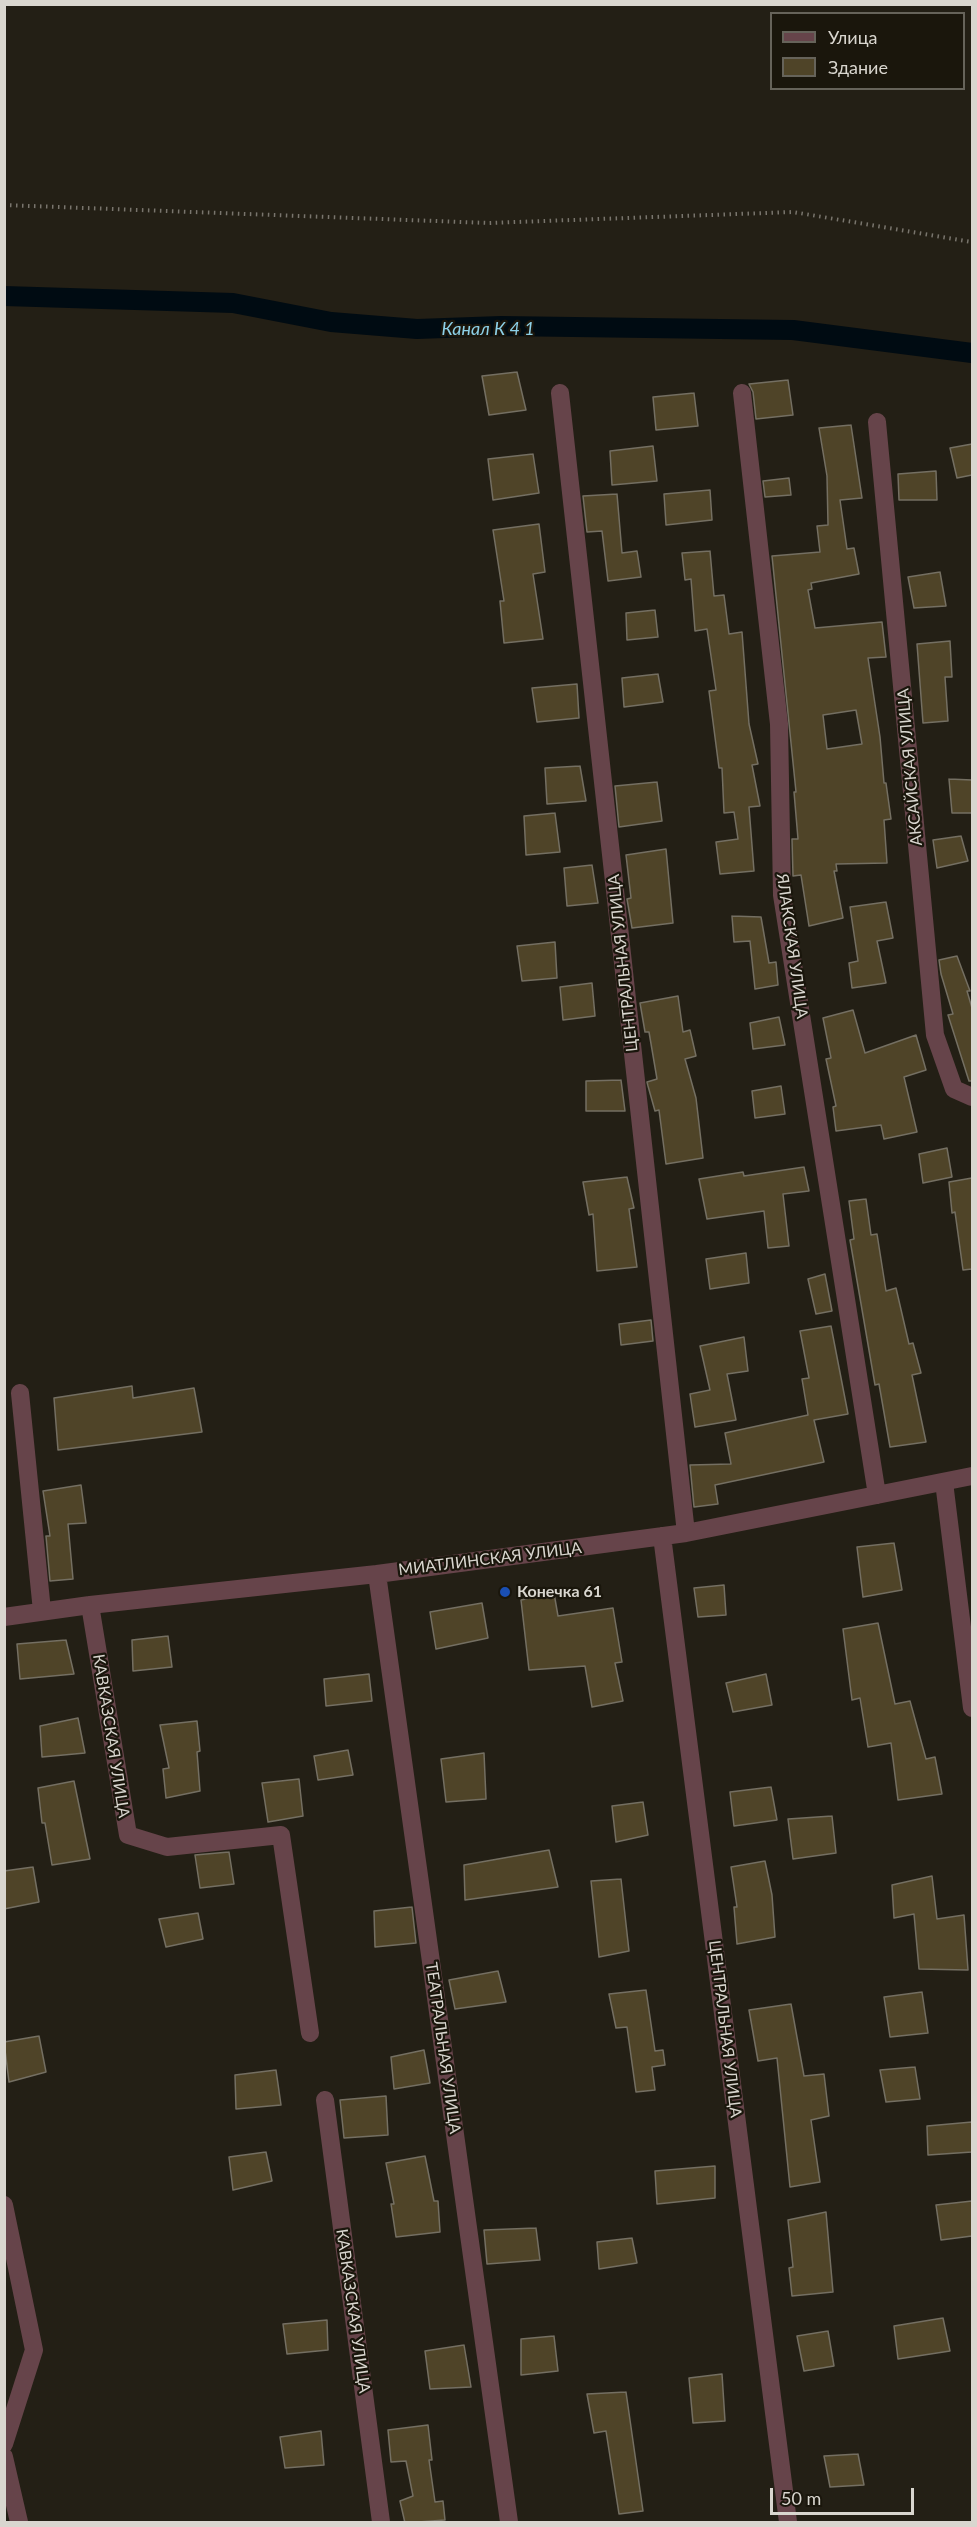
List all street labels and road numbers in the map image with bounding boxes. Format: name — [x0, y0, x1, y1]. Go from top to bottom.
street label: АКСАЙСКАЯ УЛИЦА — [894, 688, 926, 846]
street label: ЯЛАКСКАЯ УЛИЦА — [772, 872, 812, 1020]
street label: ЦЕНТРАЛЬНАЯ УЛИЦА — [604, 873, 642, 1053]
street label: МИАТЛИНСКАЯ УЛИЦА — [397, 1538, 583, 1580]
street label: КАВКАЗСКАЯ УЛИЦА — [89, 1653, 133, 1819]
street label: ЦЕНТРАЛЬНАЯ УЛИЦА — [705, 1939, 745, 2119]
street label: ТЕАТРАЛЬНАЯ УЛИЦА — [421, 1961, 465, 2135]
street label: КАВКАЗСКАЯ УЛИЦА — [332, 2228, 374, 2394]

